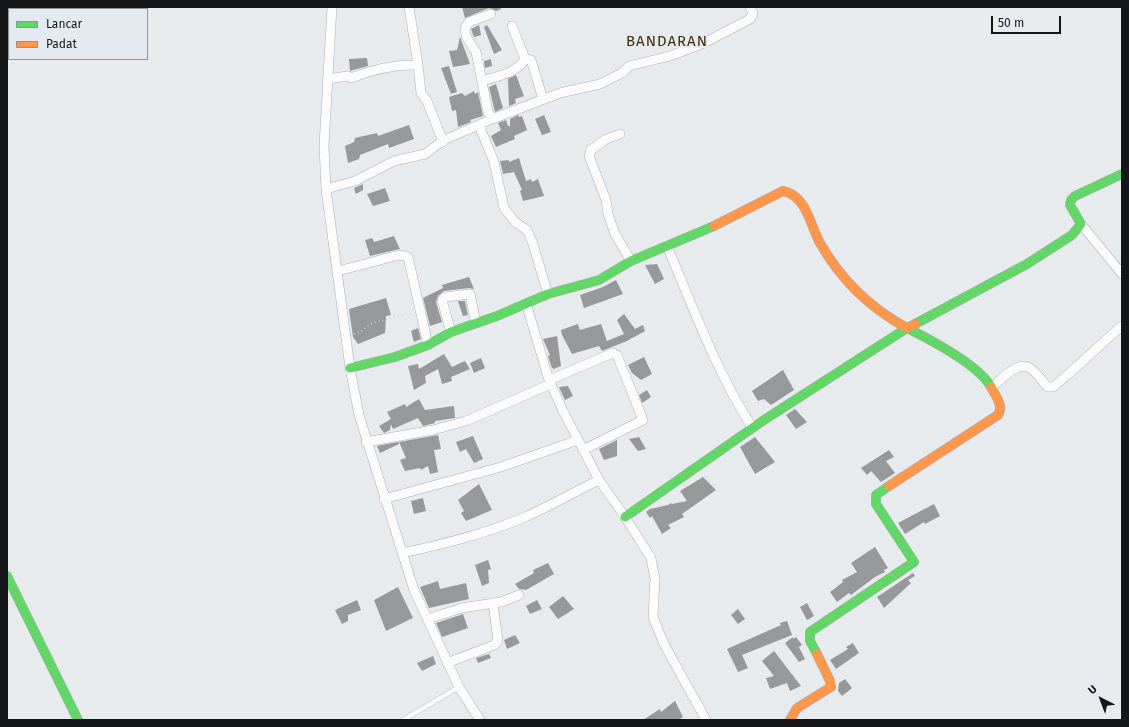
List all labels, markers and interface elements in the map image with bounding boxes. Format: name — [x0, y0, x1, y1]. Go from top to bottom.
legend — [8, 8, 148, 60]
scale bar — [993, 8, 1063, 34]
text: 50 m — [998, 16, 1024, 30]
text: Lancar — [46, 17, 82, 31]
district label: BANDARAN — [626, 33, 708, 51]
text: Padat — [46, 37, 77, 51]
north arrow — [1081, 679, 1121, 719]
text: U — [1086, 682, 1100, 697]

